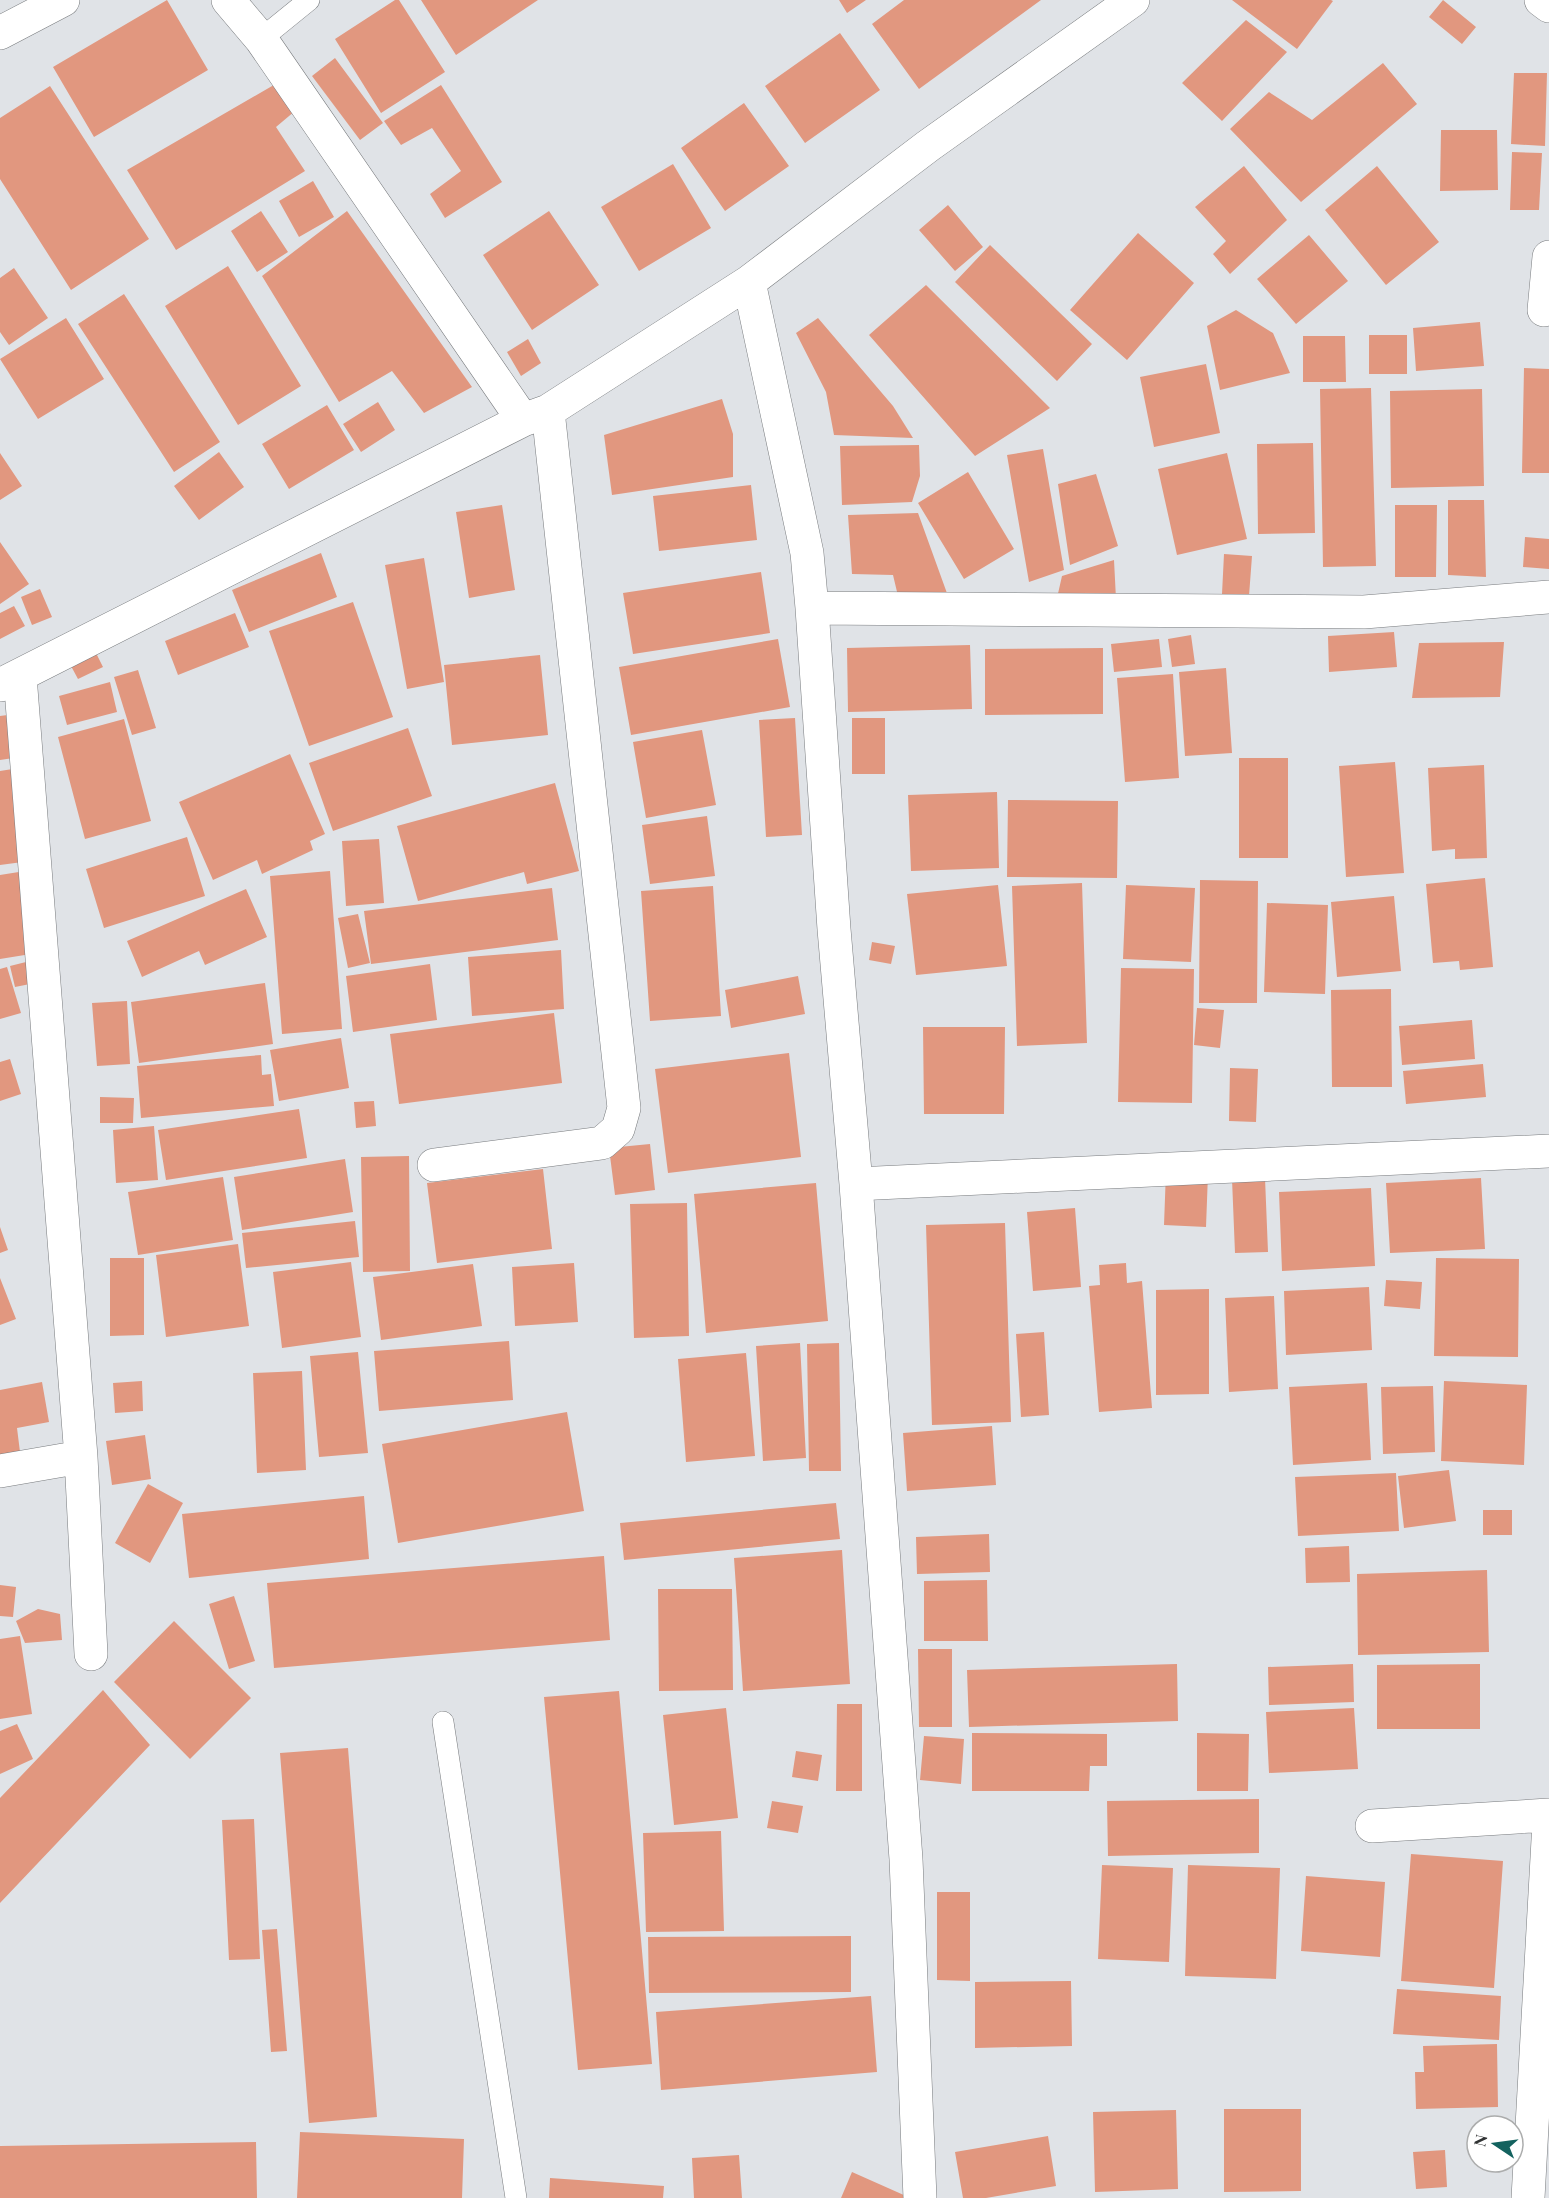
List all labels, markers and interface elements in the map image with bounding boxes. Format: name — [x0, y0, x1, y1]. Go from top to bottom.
north arrow — [1465, 2114, 1525, 2174]
text: N — [1468, 2132, 1492, 2149]

